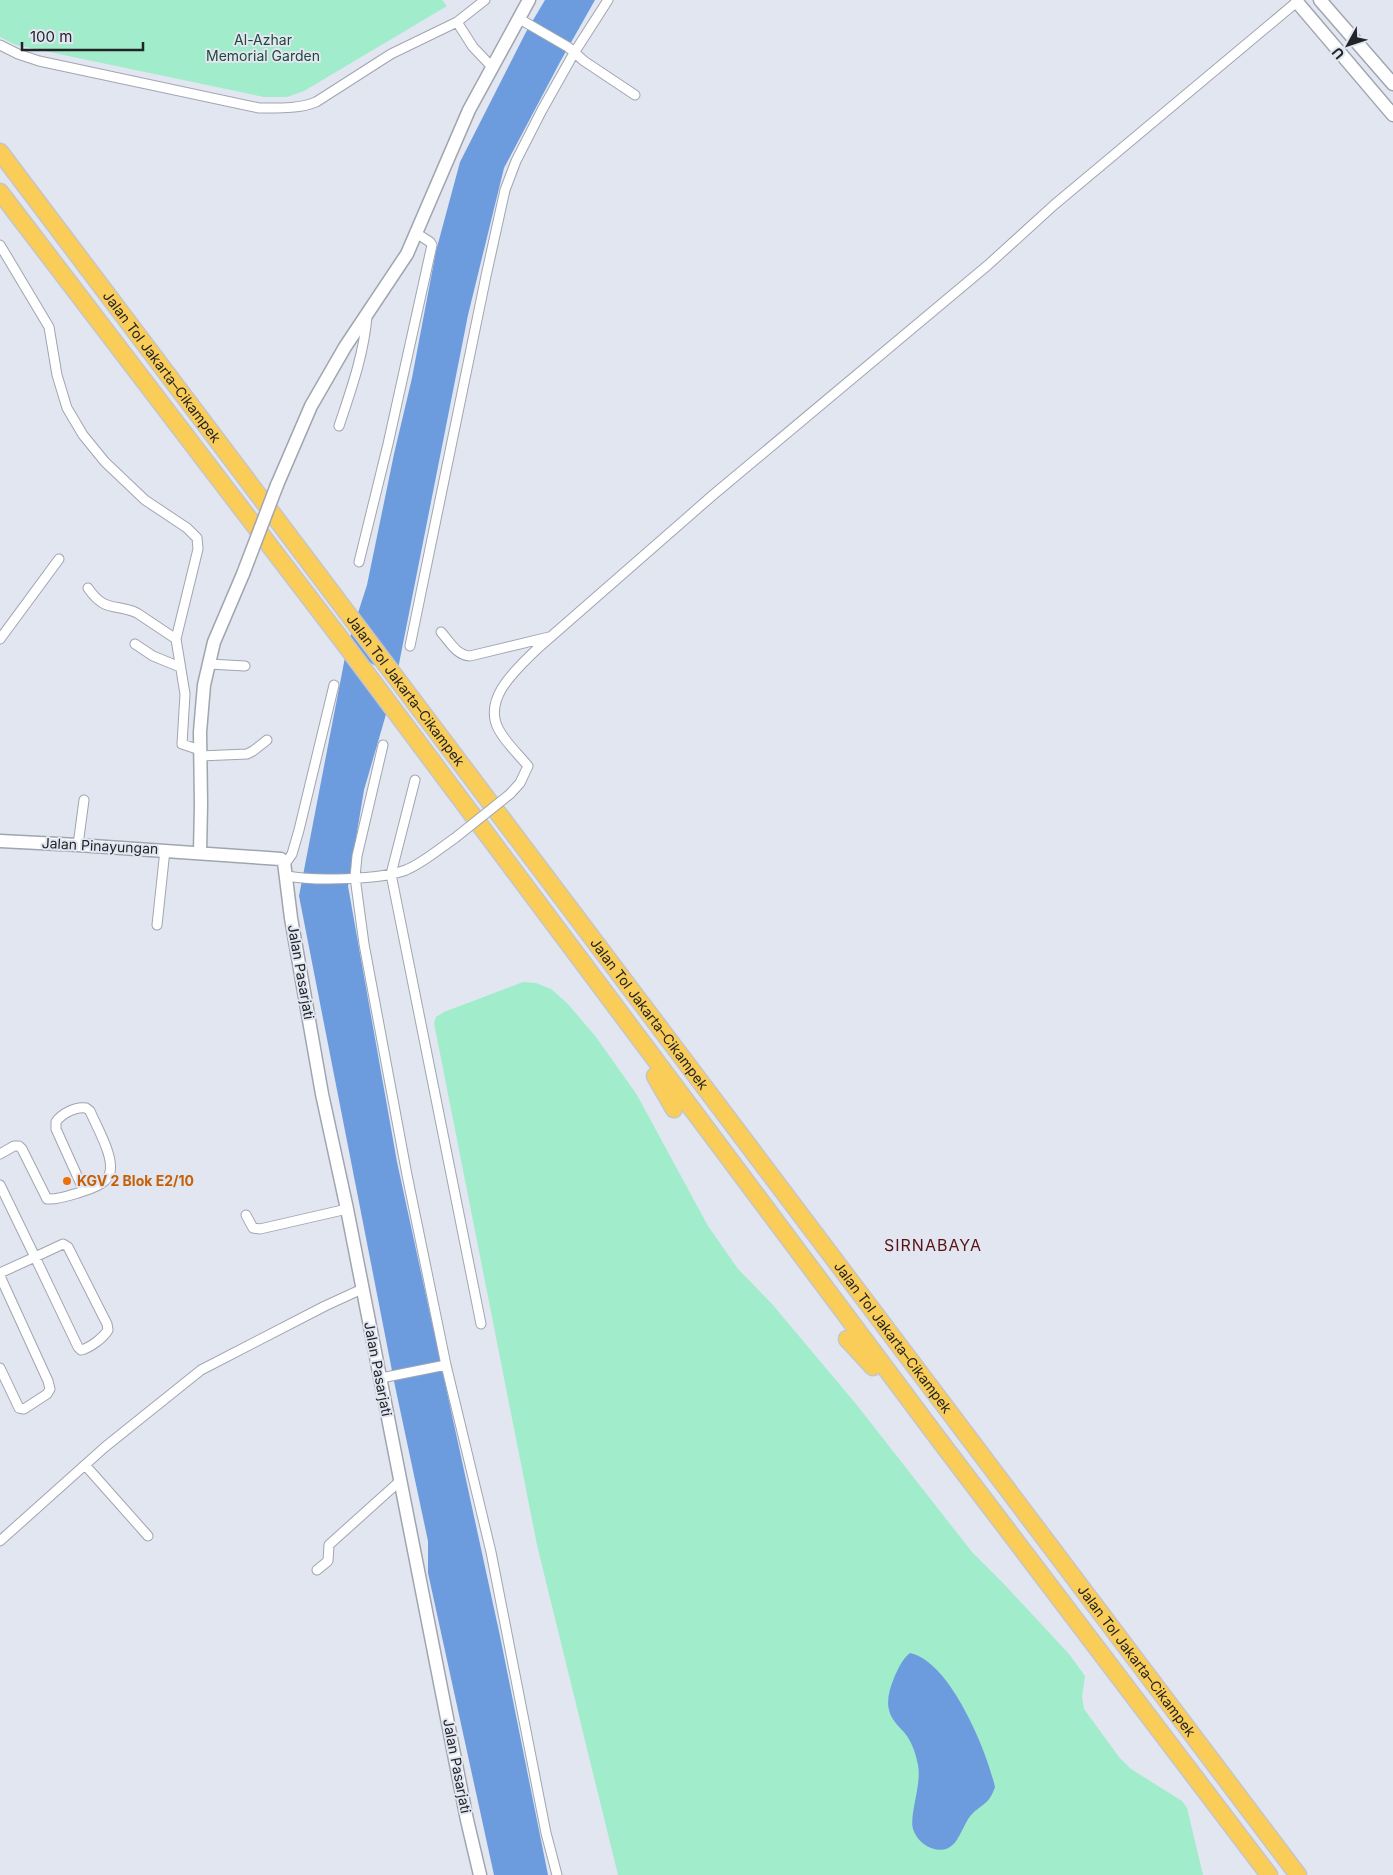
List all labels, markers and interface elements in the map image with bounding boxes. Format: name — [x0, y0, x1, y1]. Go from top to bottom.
scale bar — [22, 20, 144, 52]
north arrow — [1323, 20, 1373, 70]
text: 100 m — [30, 27, 72, 46]
park label: Al-Azhar Memorial Garden — [206, 31, 320, 64]
text: U — [1328, 44, 1347, 63]
street label: Jalan Tol Jakarta–Cikampek — [100, 287, 225, 446]
street label: Jalan Tol Jakarta–Cikampek — [343, 611, 469, 769]
street label: Jalan Pinayungan — [41, 834, 159, 857]
street label: Jalan Pasarjati — [285, 923, 318, 1021]
street label: Jalan Tol Jakarta–Cikampek — [587, 934, 712, 1093]
place label: KGV 2 Blok E2/10 — [77, 1172, 194, 1189]
marker: KGV 2 Blok E2/10 — [61, 1175, 73, 1187]
district label: SIRNABAYA — [884, 1235, 982, 1255]
street label: Jalan Tol Jakarta–Cikampek — [831, 1258, 956, 1416]
street label: Jalan Pasarjati — [361, 1320, 396, 1418]
street label: Jalan Tol Jakarta–Cikampek — [1074, 1581, 1200, 1740]
street label: Jalan Pasarjati — [440, 1717, 475, 1815]

